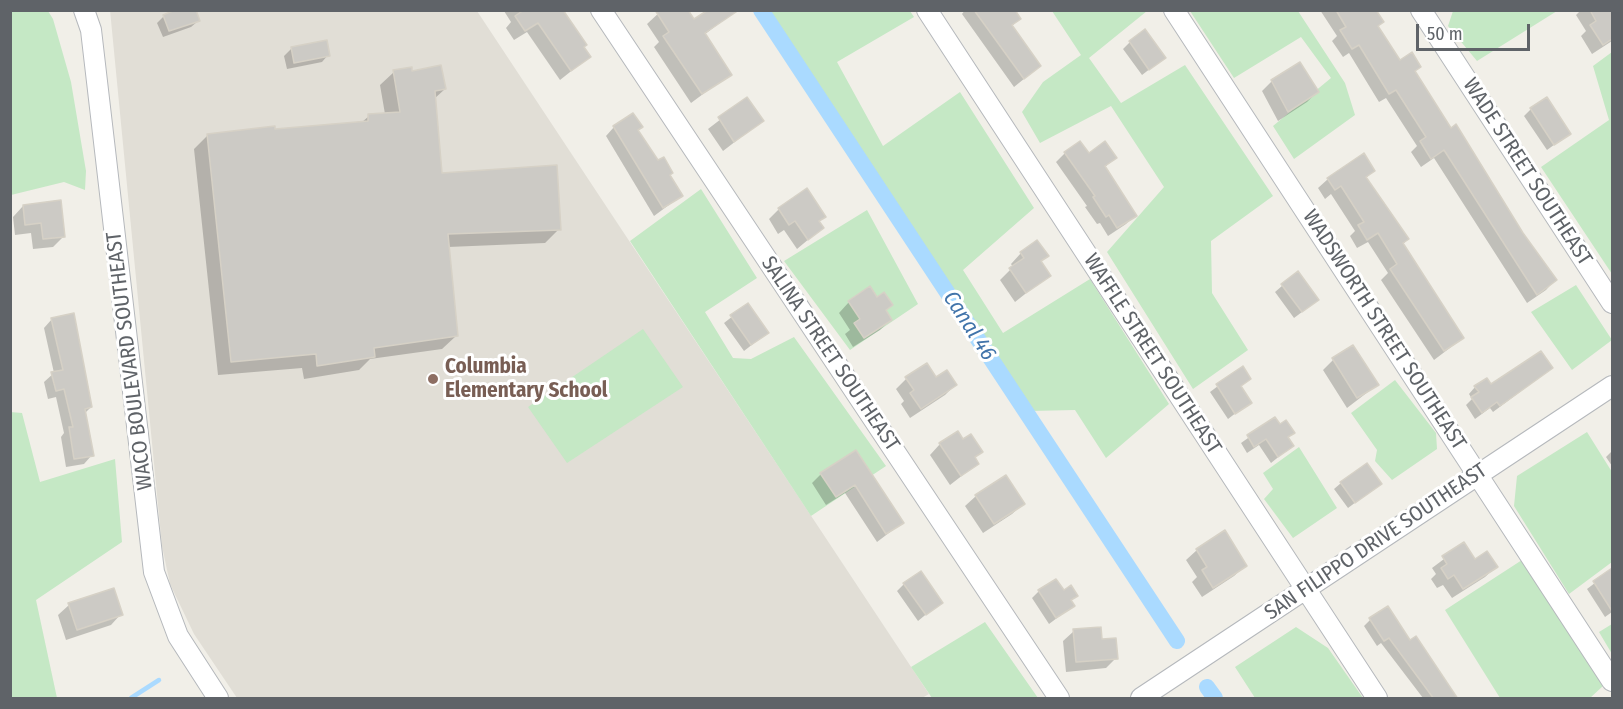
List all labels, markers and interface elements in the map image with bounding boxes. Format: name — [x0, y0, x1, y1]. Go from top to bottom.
scale bar — [1419, 12, 1533, 50]
text: 50 m — [1427, 23, 1463, 45]
street label: WADE STREET SOUTHEAST — [1457, 74, 1597, 270]
street label: WADSWORTH STREET SOUTHEAST — [1297, 205, 1471, 455]
street label: WACO BOULEVARD SOUTHEAST — [102, 230, 158, 492]
street label: WAFFLE STREET SOUTHEAST — [1078, 249, 1226, 459]
street label: SALINA STREET SOUTHEAST — [755, 252, 905, 456]
water label: Canal 46 — [937, 286, 1001, 366]
place label: Columbia Elementary School — [445, 354, 608, 404]
marker: Columbia Elementary School — [426, 372, 440, 386]
street label: SAN FILIPPO DRIVE SOUTHEAST — [1260, 458, 1492, 626]

